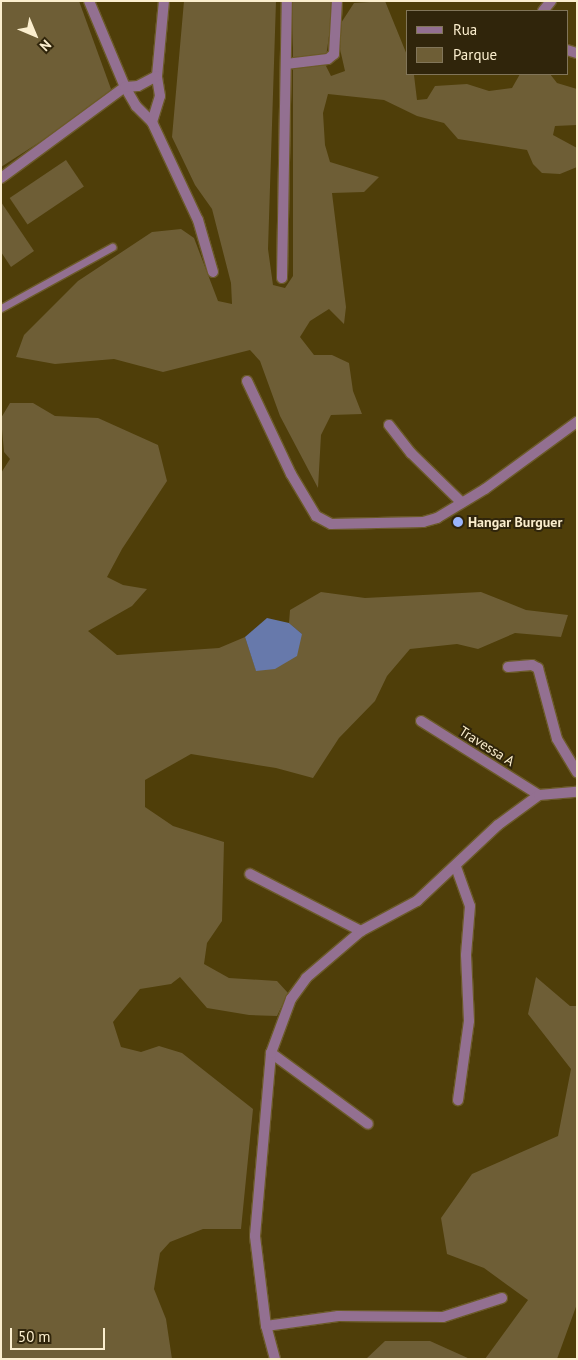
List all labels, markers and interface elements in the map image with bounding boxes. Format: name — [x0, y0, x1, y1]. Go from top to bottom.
north arrow — [10, 10, 60, 60]
legend — [406, 10, 568, 75]
text: Rua — [453, 20, 477, 39]
text: N — [36, 36, 55, 55]
text: Parque — [453, 45, 497, 64]
place label: Hangar Burguer — [468, 514, 562, 530]
marker: Hangar Burguer — [452, 516, 464, 528]
street label: Travessa A — [456, 722, 518, 770]
scale bar — [12, 1318, 108, 1350]
text: 50 m — [18, 1327, 51, 1346]

